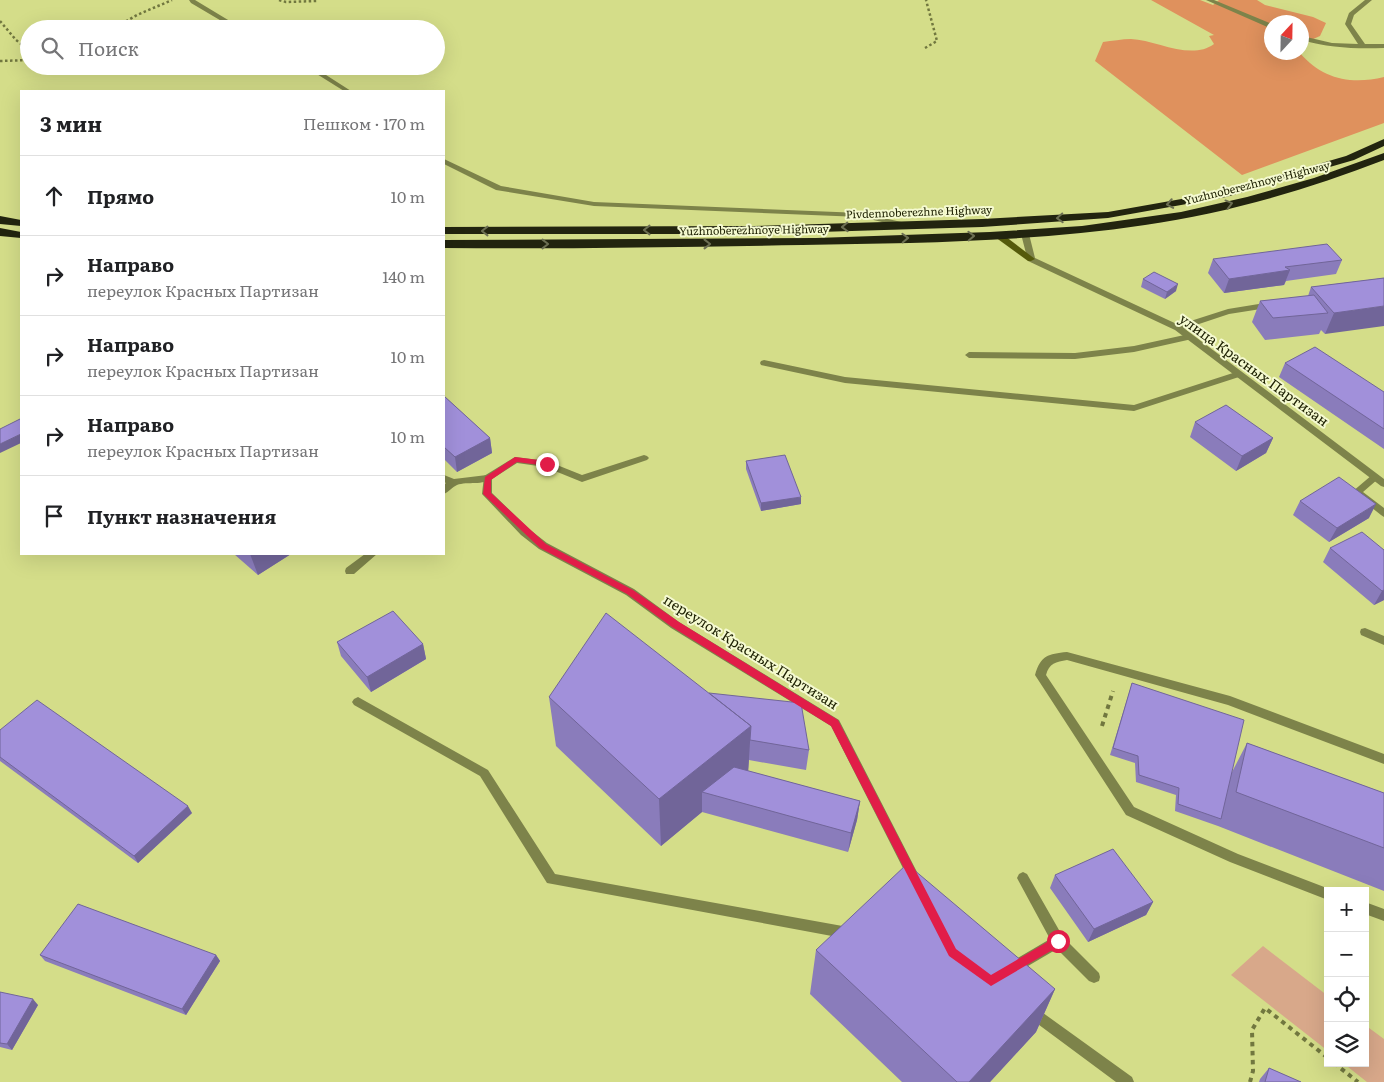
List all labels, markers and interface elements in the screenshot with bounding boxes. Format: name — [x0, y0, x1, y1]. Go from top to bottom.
north arrow — [1264, 15, 1309, 60]
search box — [20, 20, 445, 75]
icon: search — [38, 34, 66, 62]
text: Поиск — [78, 34, 139, 62]
text: 3 мин — [40, 107, 102, 138]
text: Пешком · 170 m — [303, 111, 425, 135]
street label: Yuzhnoberezhnoye Highway — [1182, 156, 1332, 208]
icon: ahead — [40, 182, 68, 210]
text: Прямо — [87, 182, 154, 210]
text: 10 m — [391, 184, 425, 208]
one-way arrow — [1165, 199, 1174, 209]
one-way arrow — [1225, 199, 1234, 210]
street label: Pivdennoberezhne Highway — [846, 200, 993, 222]
one-way arrow — [1055, 212, 1063, 223]
street label: Yuzhnoberezhnoye Highway — [679, 220, 830, 238]
one-way arrow — [840, 222, 848, 232]
one-way arrow — [643, 225, 651, 235]
one-way arrow — [481, 226, 488, 236]
one-way arrow — [967, 231, 975, 242]
one-way arrow — [901, 233, 909, 244]
one-way arrow — [542, 239, 549, 249]
one-way arrow — [704, 239, 712, 249]
text: Направо — [87, 250, 174, 278]
icon: right — [40, 262, 68, 290]
text: 140 m — [382, 264, 425, 288]
text: переулок Красных Партизан — [87, 278, 319, 302]
street label: улица Красных Партизан — [1176, 308, 1333, 430]
text: Направо — [87, 330, 174, 358]
icon: right — [40, 342, 68, 370]
text: 10 m — [391, 344, 425, 368]
text: переулок Красных Партизан — [87, 358, 319, 382]
text: Направо — [87, 410, 174, 438]
icon: right — [40, 422, 68, 450]
text: 10 m — [391, 424, 425, 448]
text: переулок Красных Партизан — [87, 438, 319, 462]
route end — [536, 453, 559, 476]
icon: arrive — [40, 502, 68, 530]
text: Пункт назначения — [87, 502, 276, 530]
street label: переулок Красных Партизан — [660, 589, 843, 713]
map controls — [1324, 887, 1369, 1067]
button: + — [1324, 887, 1369, 932]
route start — [1047, 930, 1070, 953]
button: − — [1324, 932, 1369, 977]
button: locate — [1324, 977, 1369, 1022]
button: layers — [1324, 1022, 1369, 1067]

